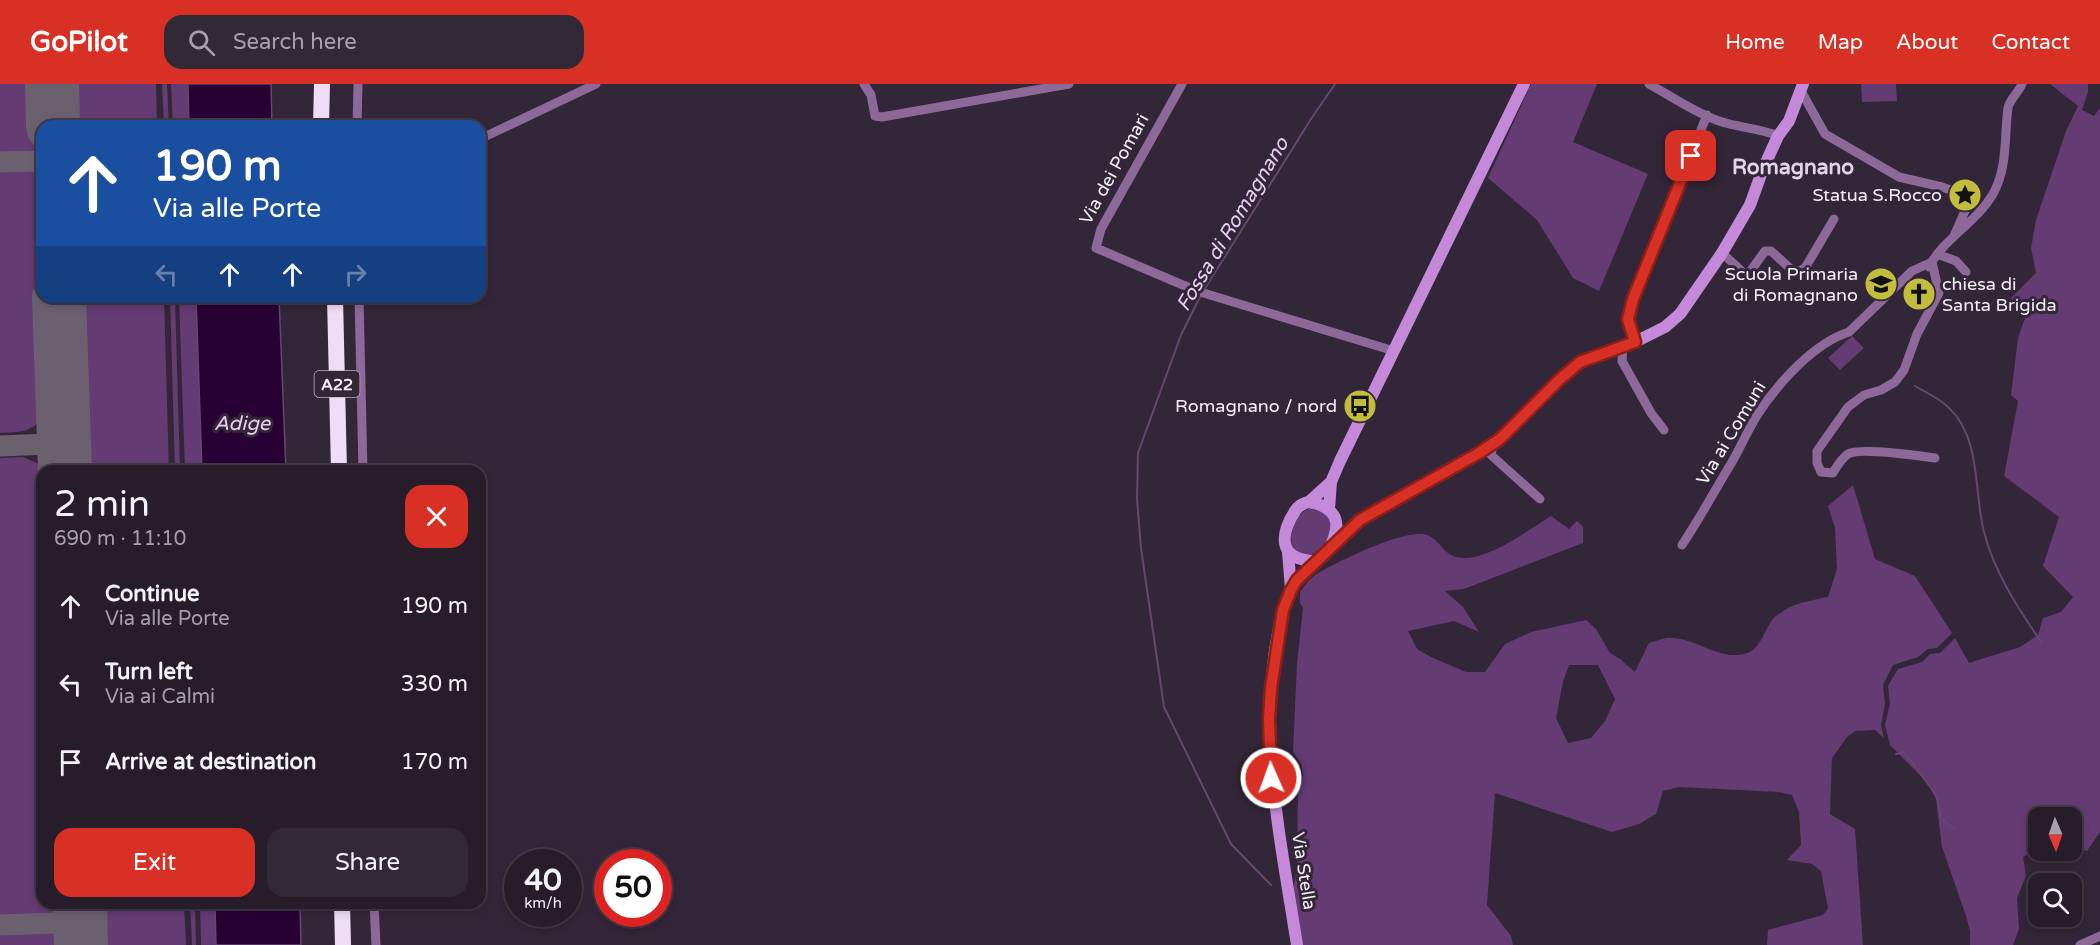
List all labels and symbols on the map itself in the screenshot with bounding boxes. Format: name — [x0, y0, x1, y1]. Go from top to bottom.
street label: Via dei Pomari — [1075, 110, 1153, 228]
pin — [1665, 130, 1716, 181]
water label: Fossa di Romagnano — [1171, 133, 1295, 316]
district label: Romagnano — [1732, 155, 1854, 180]
place icon: Statua S.Rocco — [1947, 177, 1983, 213]
place label: Statua S.Rocco — [1812, 184, 1942, 206]
place label: Scuola Primaria di Romagnano — [1725, 263, 1858, 306]
school or university icon: Scuola Primaria di Romagnano — [1863, 266, 1899, 302]
place label: chiesa di Santa Brigida — [1942, 273, 2057, 316]
church icon: chiesa di Santa Brigida — [1901, 276, 1937, 312]
road number: A22 — [314, 371, 360, 397]
street label: Via ai Comuni — [1691, 377, 1771, 489]
bus stop icon: Romagnano / nord — [1342, 388, 1378, 424]
place label: Romagnano / nord — [1175, 395, 1337, 417]
water label: Adige — [214, 412, 272, 436]
position arrow — [1239, 746, 1303, 810]
north arrow — [2028, 807, 2082, 861]
street label: Via Stella — [1287, 831, 1321, 911]
speed limit sign: 50 — [594, 849, 672, 927]

